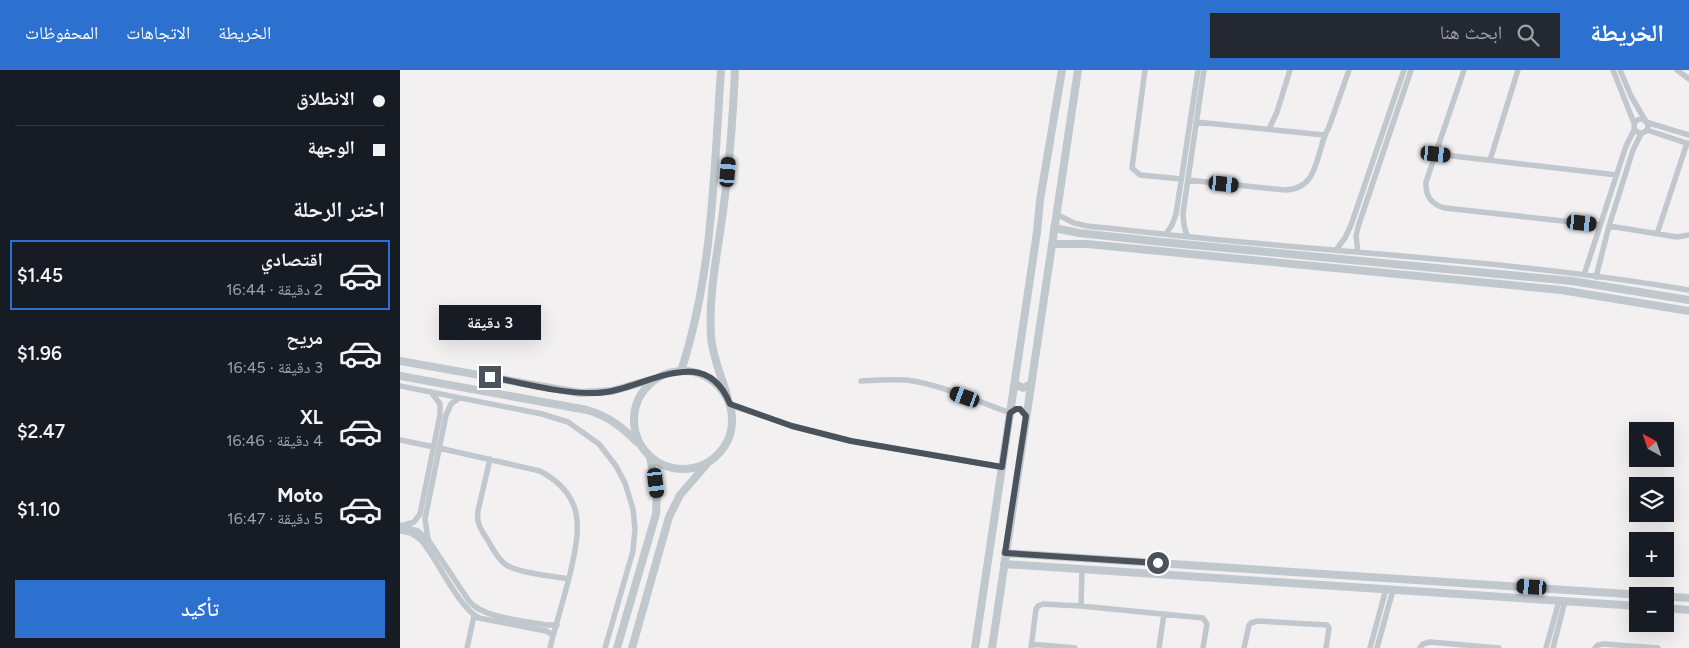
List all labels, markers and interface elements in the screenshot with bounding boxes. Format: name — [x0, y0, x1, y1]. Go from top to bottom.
search box — [1210, 13, 1560, 58]
text: الخريطة — [1590, 18, 1664, 47]
text: ابحث هنا — [1440, 21, 1502, 44]
icon: search — [1514, 21, 1542, 49]
text: المحفوظات — [25, 22, 98, 44]
text: الاتجاهات — [126, 22, 190, 44]
text: الخريطة — [218, 22, 271, 44]
text: الانطلاق — [296, 87, 355, 110]
text: الوجهة — [307, 136, 355, 159]
car — [1420, 145, 1451, 163]
car — [719, 156, 736, 188]
car — [1208, 175, 1239, 193]
text: اختر الرحلة — [293, 196, 385, 223]
car — [1566, 214, 1597, 232]
text: اقتصادي — [261, 248, 323, 271]
icon: car — [338, 253, 383, 298]
text: $1.45 — [17, 264, 63, 287]
text: 2 دقيقة · 16:44 — [226, 280, 323, 299]
callout: 3 دقيقة — [439, 304, 541, 340]
text: 3 دقيقة — [467, 313, 513, 332]
text: مريح — [286, 326, 323, 349]
icon: car — [338, 331, 383, 376]
text: $1.96 — [17, 342, 62, 365]
text: 3 دقيقة · 16:45 — [227, 358, 323, 377]
route end — [479, 366, 501, 388]
car — [948, 385, 981, 409]
text: XL — [300, 406, 323, 429]
icon: car — [338, 409, 383, 454]
text: $2.47 — [17, 420, 65, 443]
north arrow — [1629, 422, 1674, 468]
map controls — [1629, 422, 1674, 632]
text: 4 دقيقة · 16:46 — [226, 431, 323, 450]
car — [646, 467, 665, 499]
button: layers — [1629, 477, 1674, 522]
text: Moto — [277, 484, 323, 507]
icon: car — [338, 487, 383, 532]
text: $1.10 — [17, 498, 60, 521]
text: 5 دقيقة · 16:47 — [227, 509, 323, 528]
button: + — [1629, 532, 1674, 577]
route start — [1147, 552, 1169, 574]
car — [1516, 578, 1547, 596]
button: تأكيد — [15, 580, 385, 638]
button: − — [1629, 587, 1674, 632]

